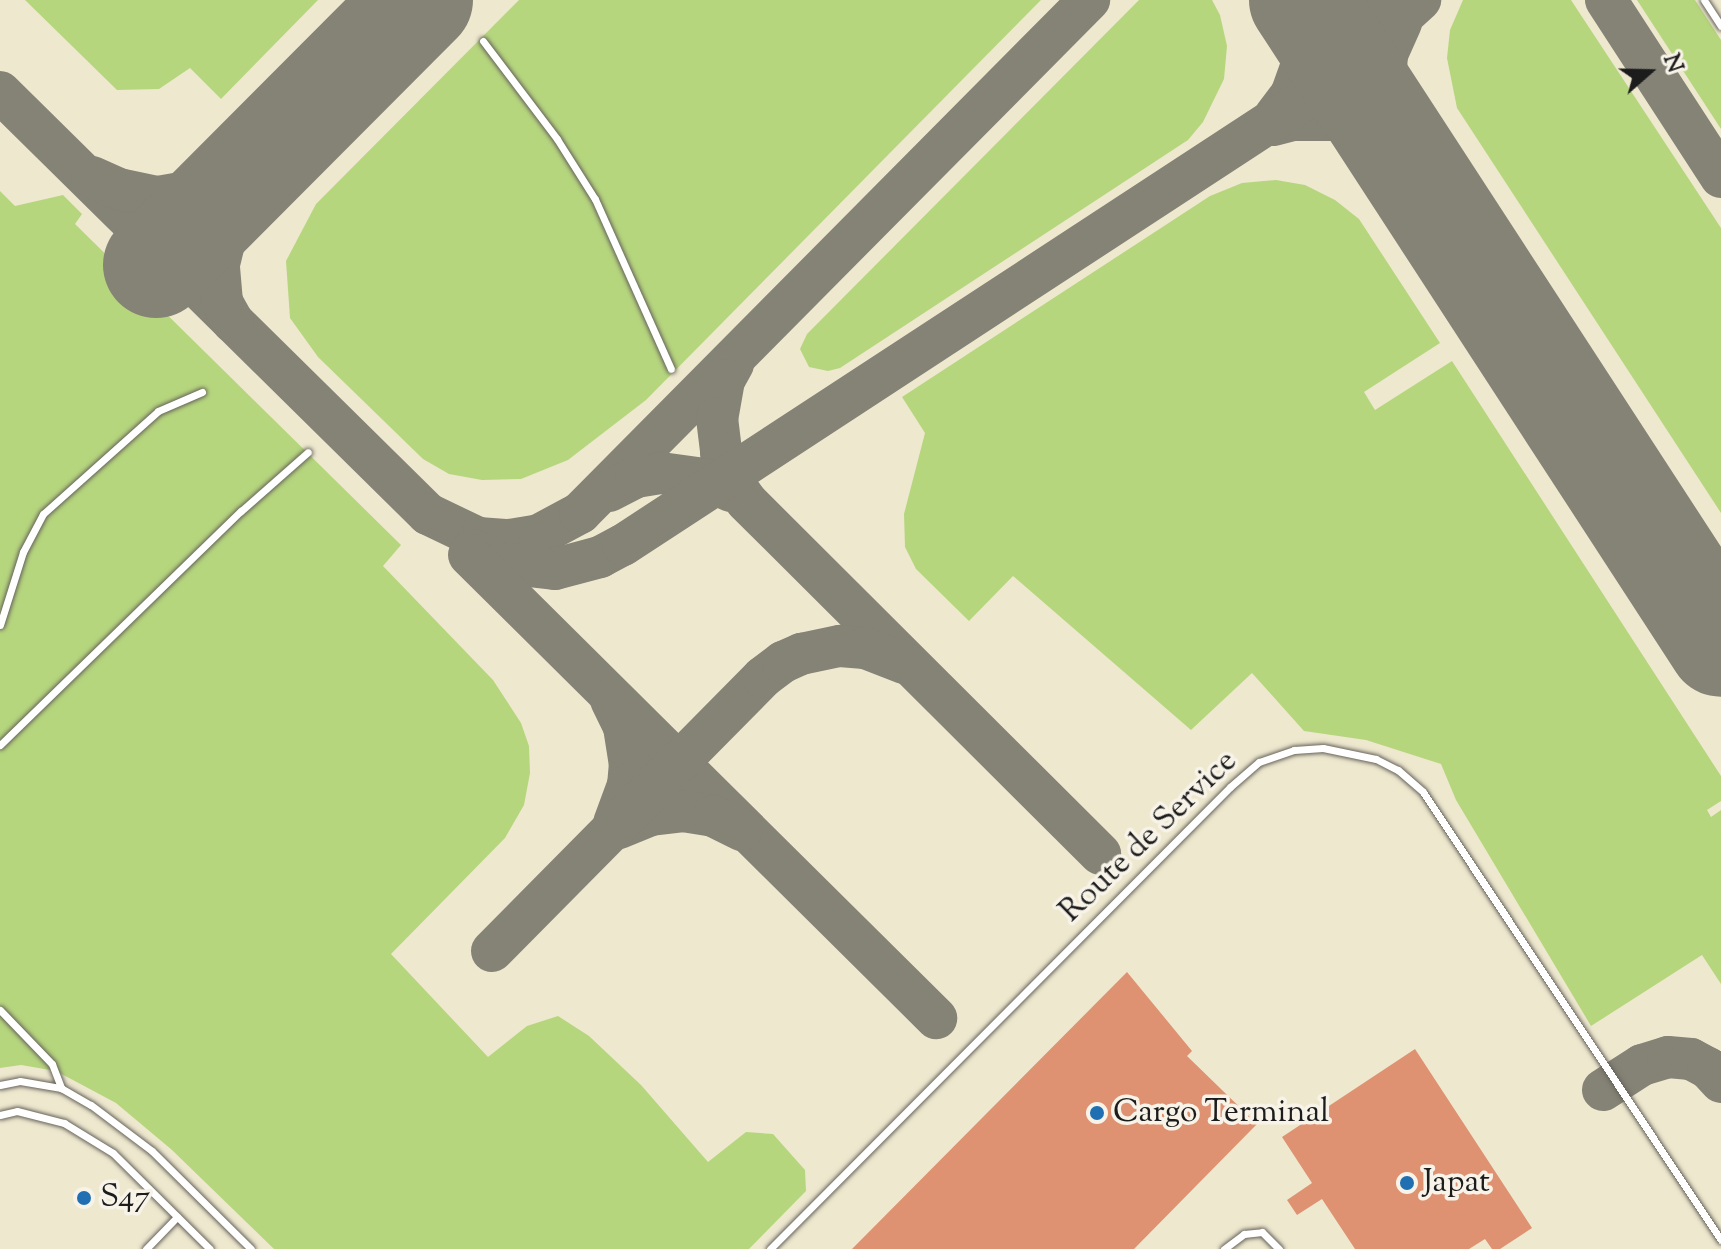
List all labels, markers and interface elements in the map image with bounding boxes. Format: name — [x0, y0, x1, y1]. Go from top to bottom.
north arrow — [1609, 32, 1689, 112]
text: N — [1654, 50, 1690, 78]
street label: Route de Service — [1053, 743, 1245, 931]
place label: Cargo Terminal — [1113, 1094, 1329, 1132]
marker: Cargo Terminal — [1088, 1104, 1106, 1122]
place label: Japat — [1423, 1164, 1490, 1202]
marker: Japat — [1398, 1174, 1416, 1192]
place label: S47 — [100, 1179, 150, 1217]
marker: S47 — [75, 1189, 93, 1207]

